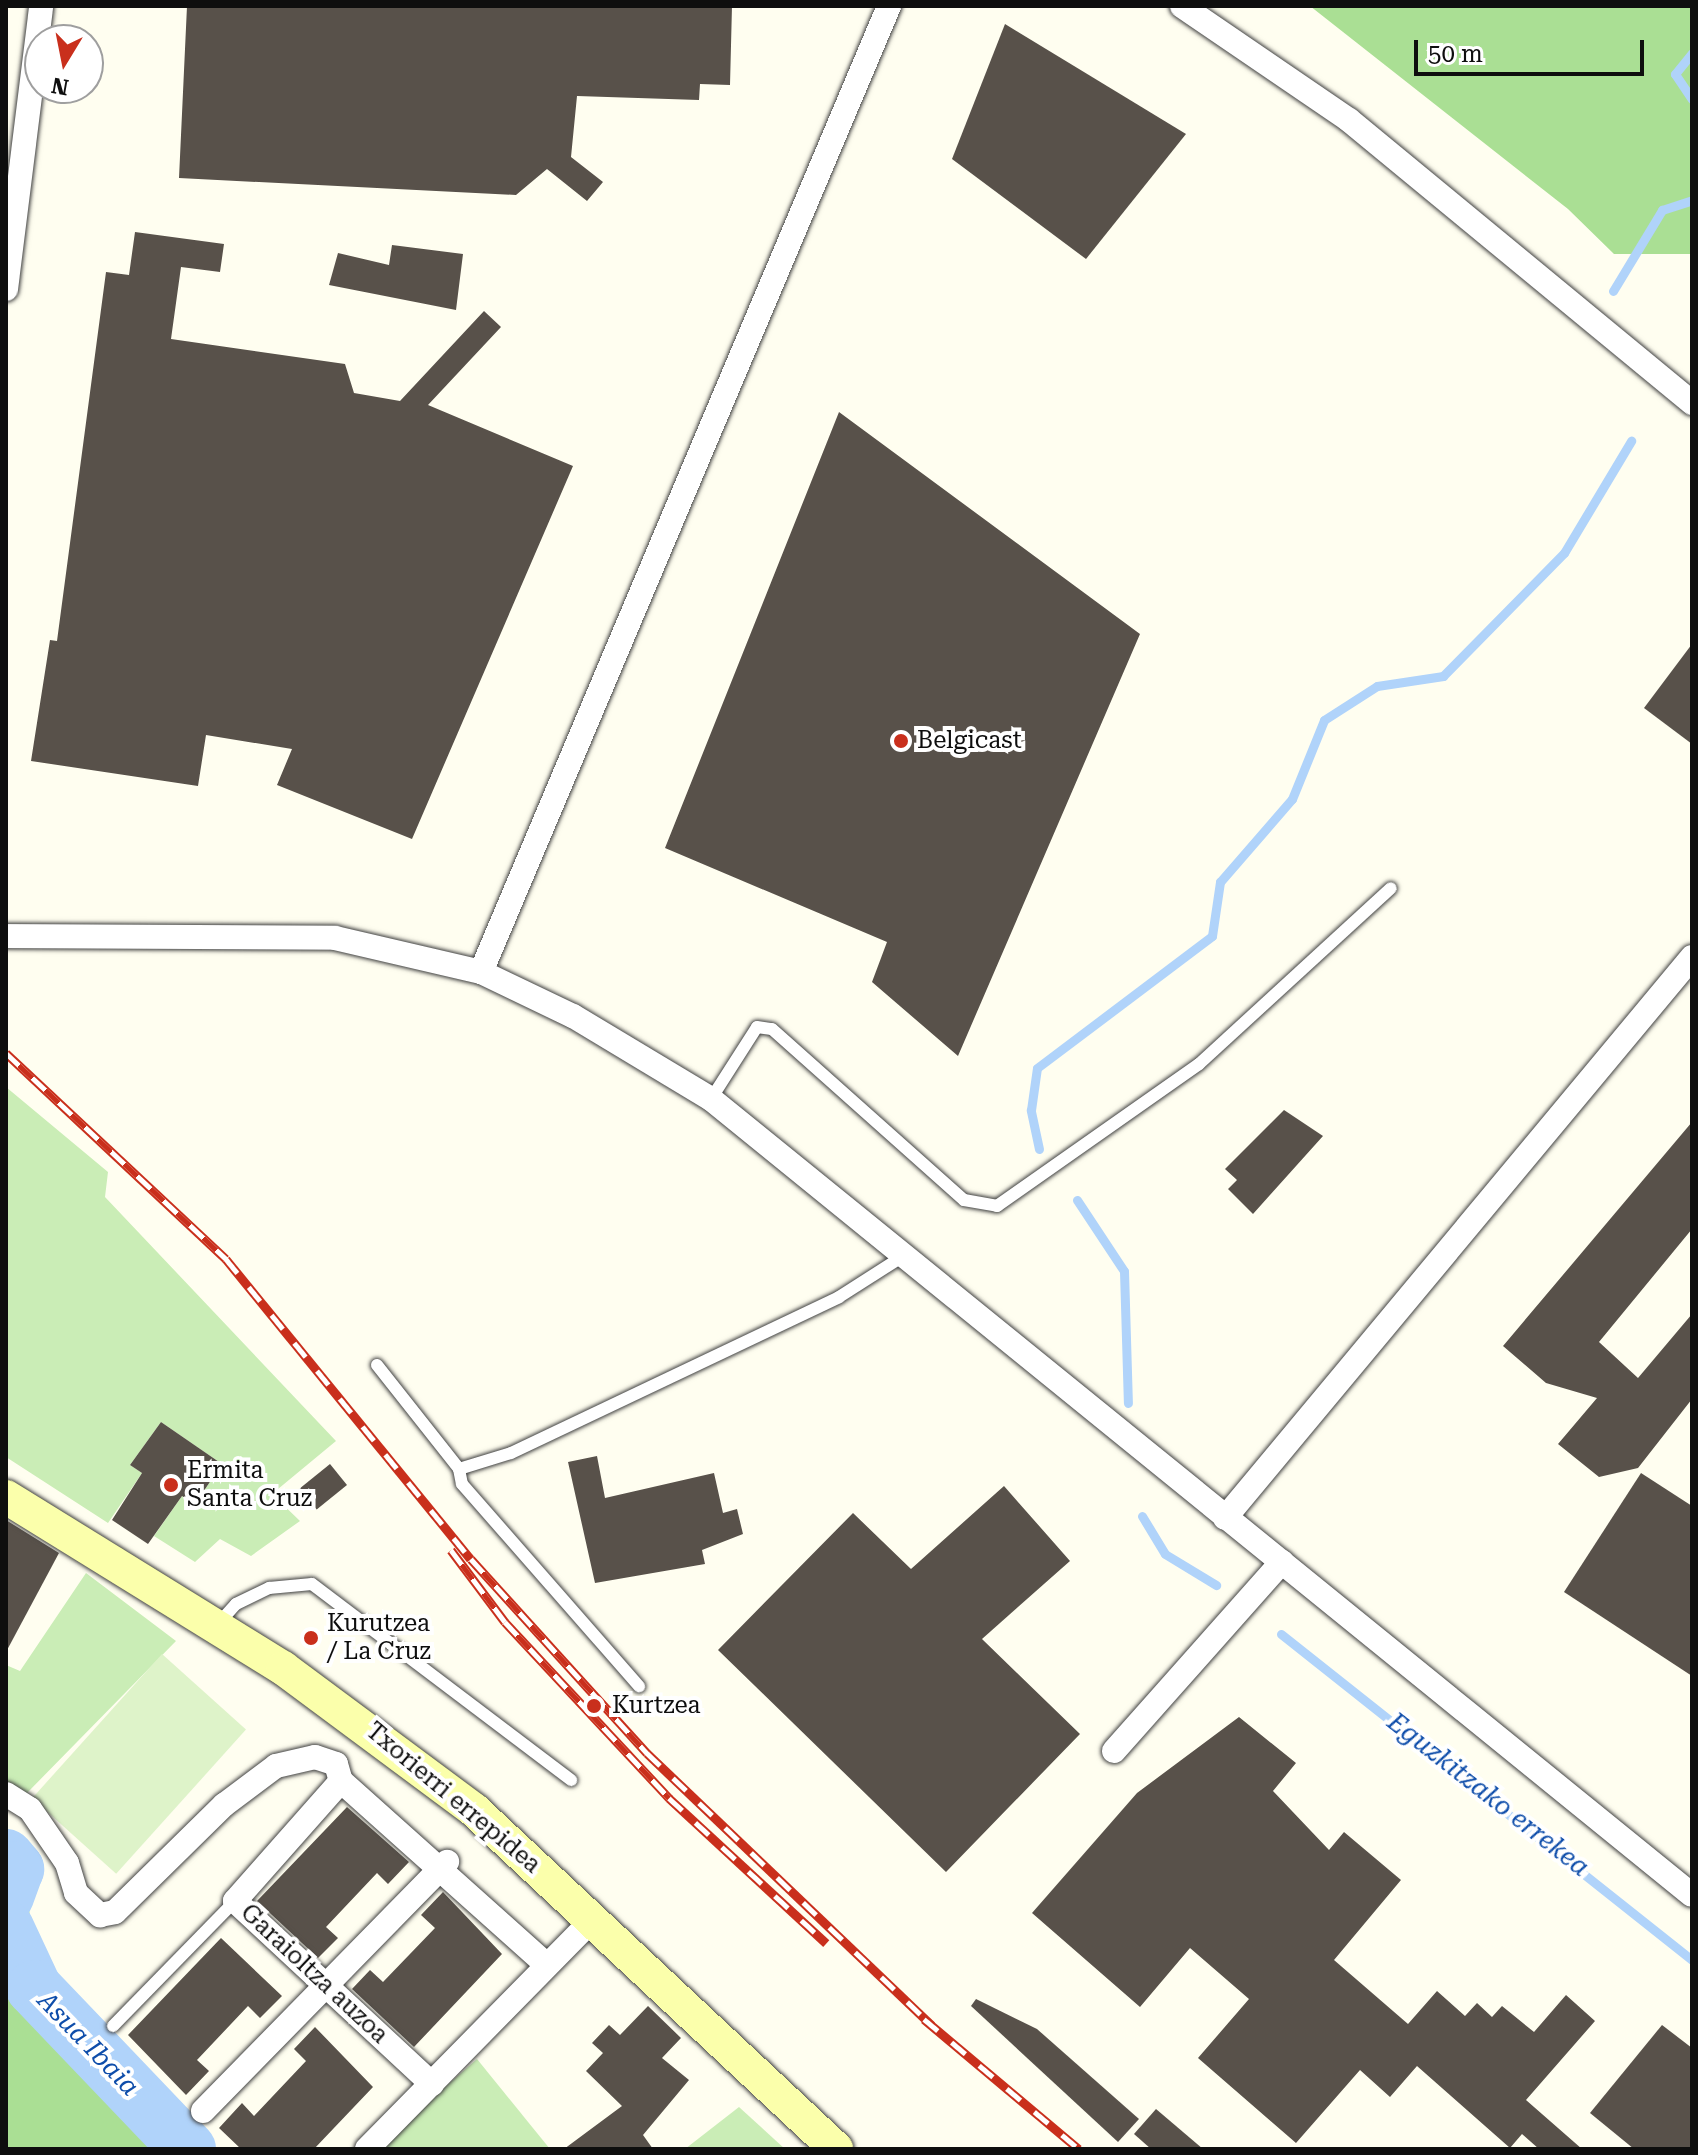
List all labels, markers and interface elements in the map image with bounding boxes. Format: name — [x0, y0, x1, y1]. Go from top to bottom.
north arrow — [24, 24, 104, 104]
scale bar — [1418, 24, 1648, 74]
text: 50 m — [1428, 40, 1483, 68]
text: N — [50, 72, 71, 100]
place label: Belgicast — [917, 727, 1022, 755]
marker: Belgicast — [892, 732, 910, 750]
place label: Ermita Santa Cruz — [187, 1457, 312, 1513]
marker: Ermita Santa Cruz — [162, 1476, 180, 1494]
place label: Kurutzea / La Cruz — [327, 1610, 431, 1666]
marker: Kurutzea / La Cruz — [302, 1629, 320, 1647]
place label: Kurtzea — [612, 1692, 700, 1720]
marker: Kurtzea — [583, 1695, 605, 1717]
water label: Eguzkitzako errekea — [1381, 1707, 1595, 1883]
street label: Txorierri errepidea — [360, 1717, 546, 1879]
street label: Garaioltza auzoa — [234, 1898, 394, 2050]
water label: Asua Ibaia — [31, 1985, 145, 2103]

